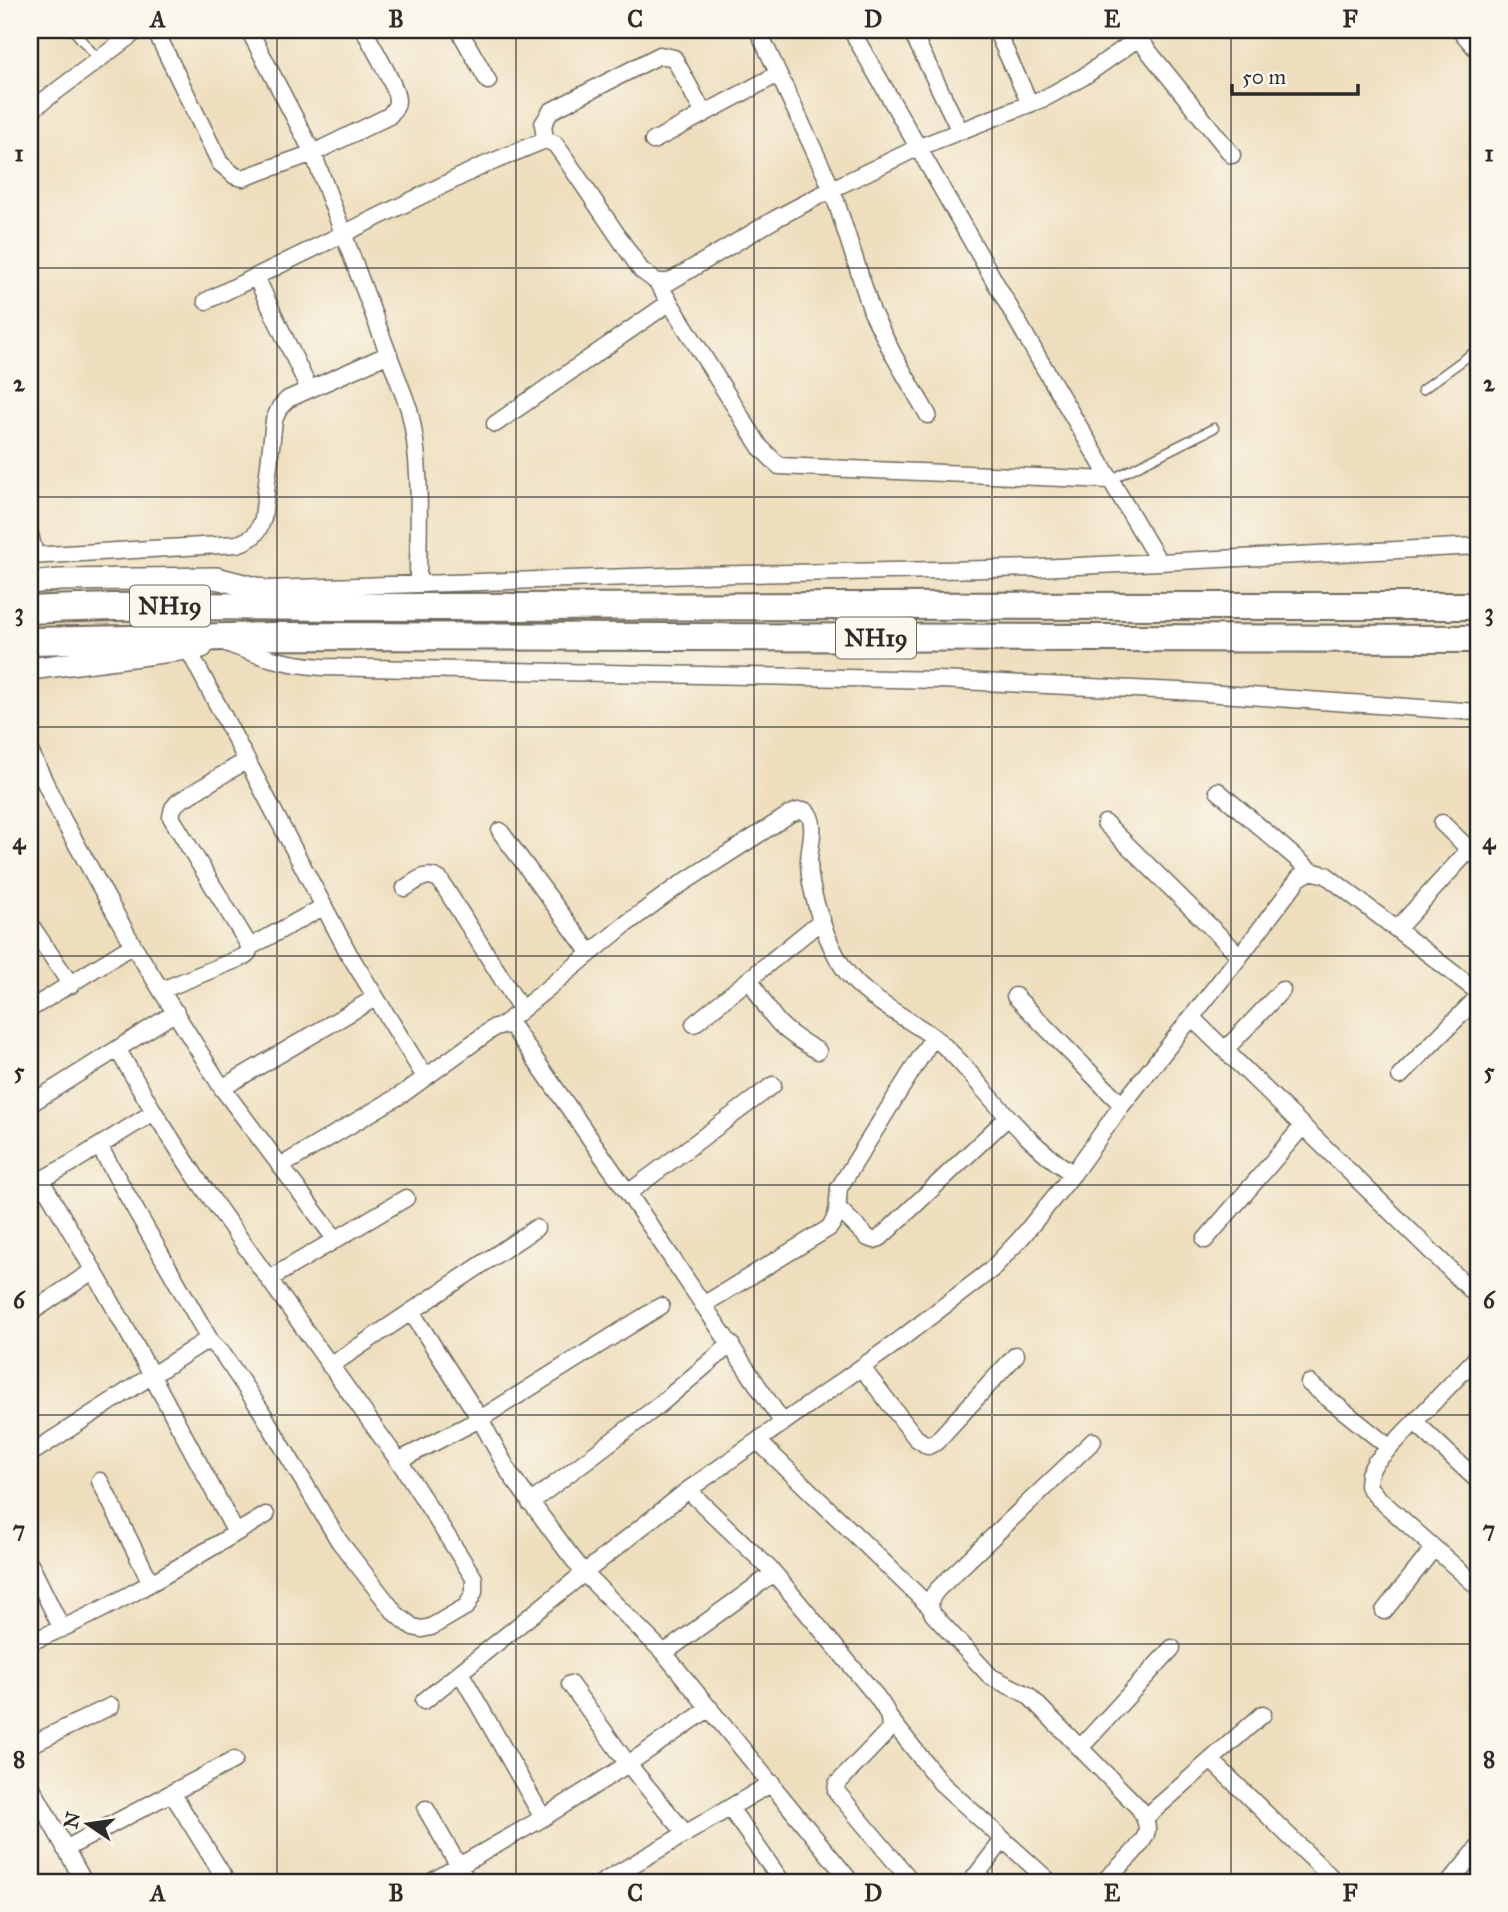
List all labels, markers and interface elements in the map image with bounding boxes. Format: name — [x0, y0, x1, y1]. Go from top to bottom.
text: A — [148, 5, 166, 33]
text: B — [388, 5, 404, 33]
text: C — [627, 5, 643, 33]
text: D — [864, 5, 882, 33]
text: E — [1104, 5, 1121, 33]
text: F — [1342, 5, 1358, 33]
scale bar — [1232, 52, 1358, 96]
text: 50 m — [1242, 64, 1287, 90]
text: 1 — [14, 139, 24, 167]
text: 1 — [1484, 139, 1494, 167]
text: 2 — [13, 369, 25, 397]
text: 2 — [1483, 369, 1495, 397]
road number: NH19 — [130, 586, 210, 626]
text: 3 — [14, 598, 24, 627]
text: 3 — [1484, 598, 1494, 627]
road number: NH19 — [836, 618, 916, 658]
text: 4 — [13, 827, 27, 855]
text: 4 — [1483, 827, 1497, 855]
text: 5 — [14, 1057, 25, 1085]
text: 5 — [1484, 1057, 1495, 1085]
text: 6 — [13, 1286, 26, 1314]
text: 6 — [1483, 1286, 1496, 1314]
text: 7 — [13, 1515, 25, 1543]
text: 7 — [1483, 1515, 1495, 1543]
text: 8 — [13, 1745, 25, 1773]
text: 8 — [1483, 1745, 1495, 1773]
north arrow — [52, 1790, 122, 1860]
text: N — [59, 1810, 85, 1831]
text: A — [148, 1879, 166, 1907]
text: B — [388, 1879, 404, 1907]
text: C — [627, 1879, 643, 1907]
text: D — [864, 1879, 882, 1907]
text: E — [1104, 1879, 1121, 1907]
text: F — [1342, 1879, 1358, 1907]

